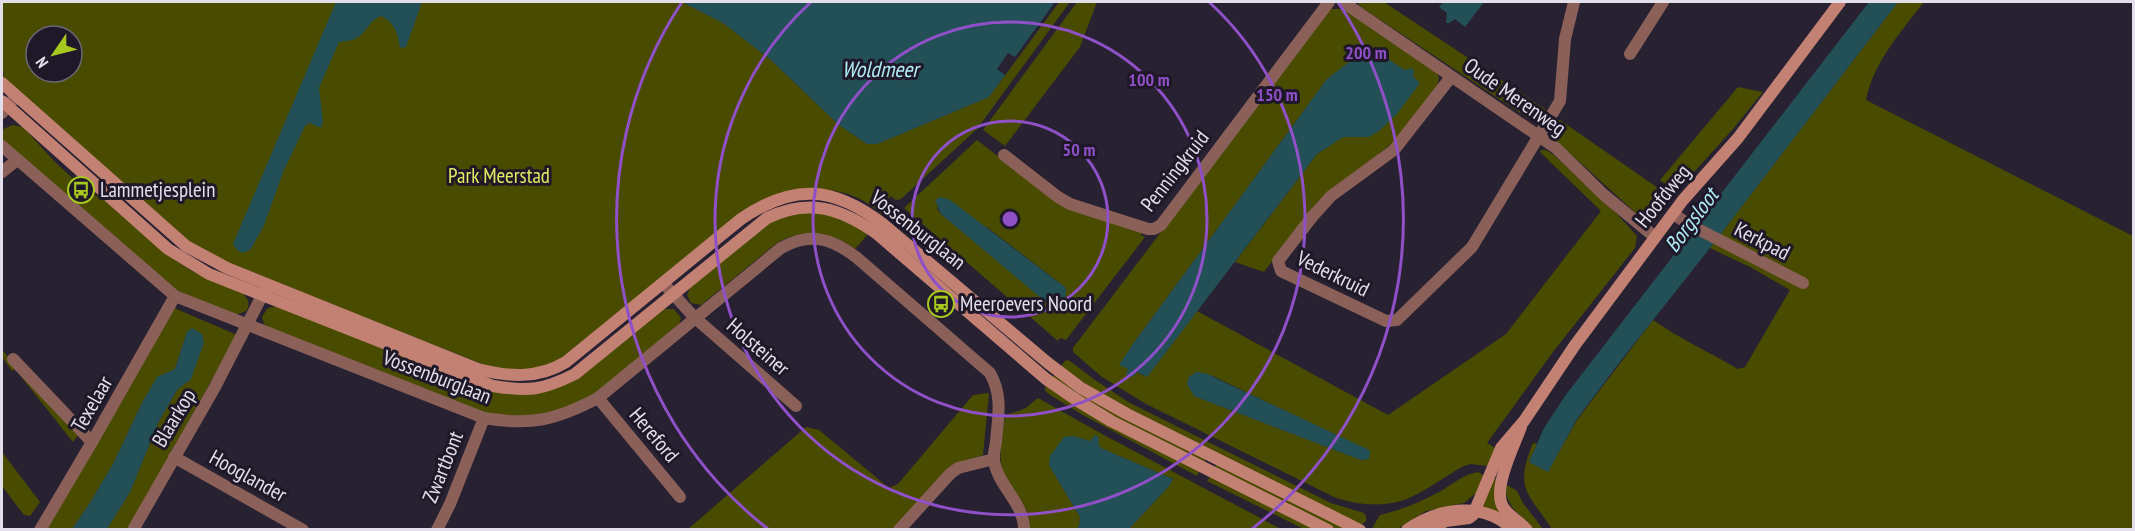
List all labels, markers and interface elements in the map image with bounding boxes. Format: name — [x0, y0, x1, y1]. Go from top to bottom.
north arrow — [24, 24, 84, 84]
text: 200 m — [1345, 41, 1387, 64]
street label: Oude Merenweg — [1459, 52, 1572, 142]
text: N — [31, 53, 52, 72]
water label: Woldmeer — [842, 55, 921, 83]
text: 100 m — [1128, 68, 1170, 91]
text: 150 m — [1256, 83, 1298, 106]
street label: Penningkruid — [1135, 125, 1215, 217]
text: 50 m — [1063, 138, 1095, 161]
street label: Hoofdweg — [1629, 159, 1696, 233]
park label: Park Meerstad — [448, 162, 550, 189]
bus stop icon: Lammetjesplein — [66, 175, 96, 205]
place label: Lammetjesplein — [100, 176, 215, 203]
water label: Borgsloot — [1658, 180, 1726, 258]
street label: Vossenburglaan — [864, 183, 971, 275]
centre of rings — [1000, 209, 1020, 229]
street label: Kerkpad — [1730, 215, 1795, 266]
street label: Vederkruid — [1292, 244, 1374, 303]
bus stop icon: Meeroevers Noord — [926, 289, 956, 319]
place label: Meeroevers Noord — [960, 290, 1092, 317]
street label: Holsteiner — [721, 312, 796, 382]
street label: Vossenburglaan — [378, 343, 495, 410]
street label: Texelaar — [65, 371, 118, 436]
street label: Blaarkop — [146, 384, 201, 452]
street label: Hereford — [624, 402, 685, 468]
street label: Zwartbont — [416, 427, 469, 507]
street label: Hooglander — [205, 443, 292, 508]

